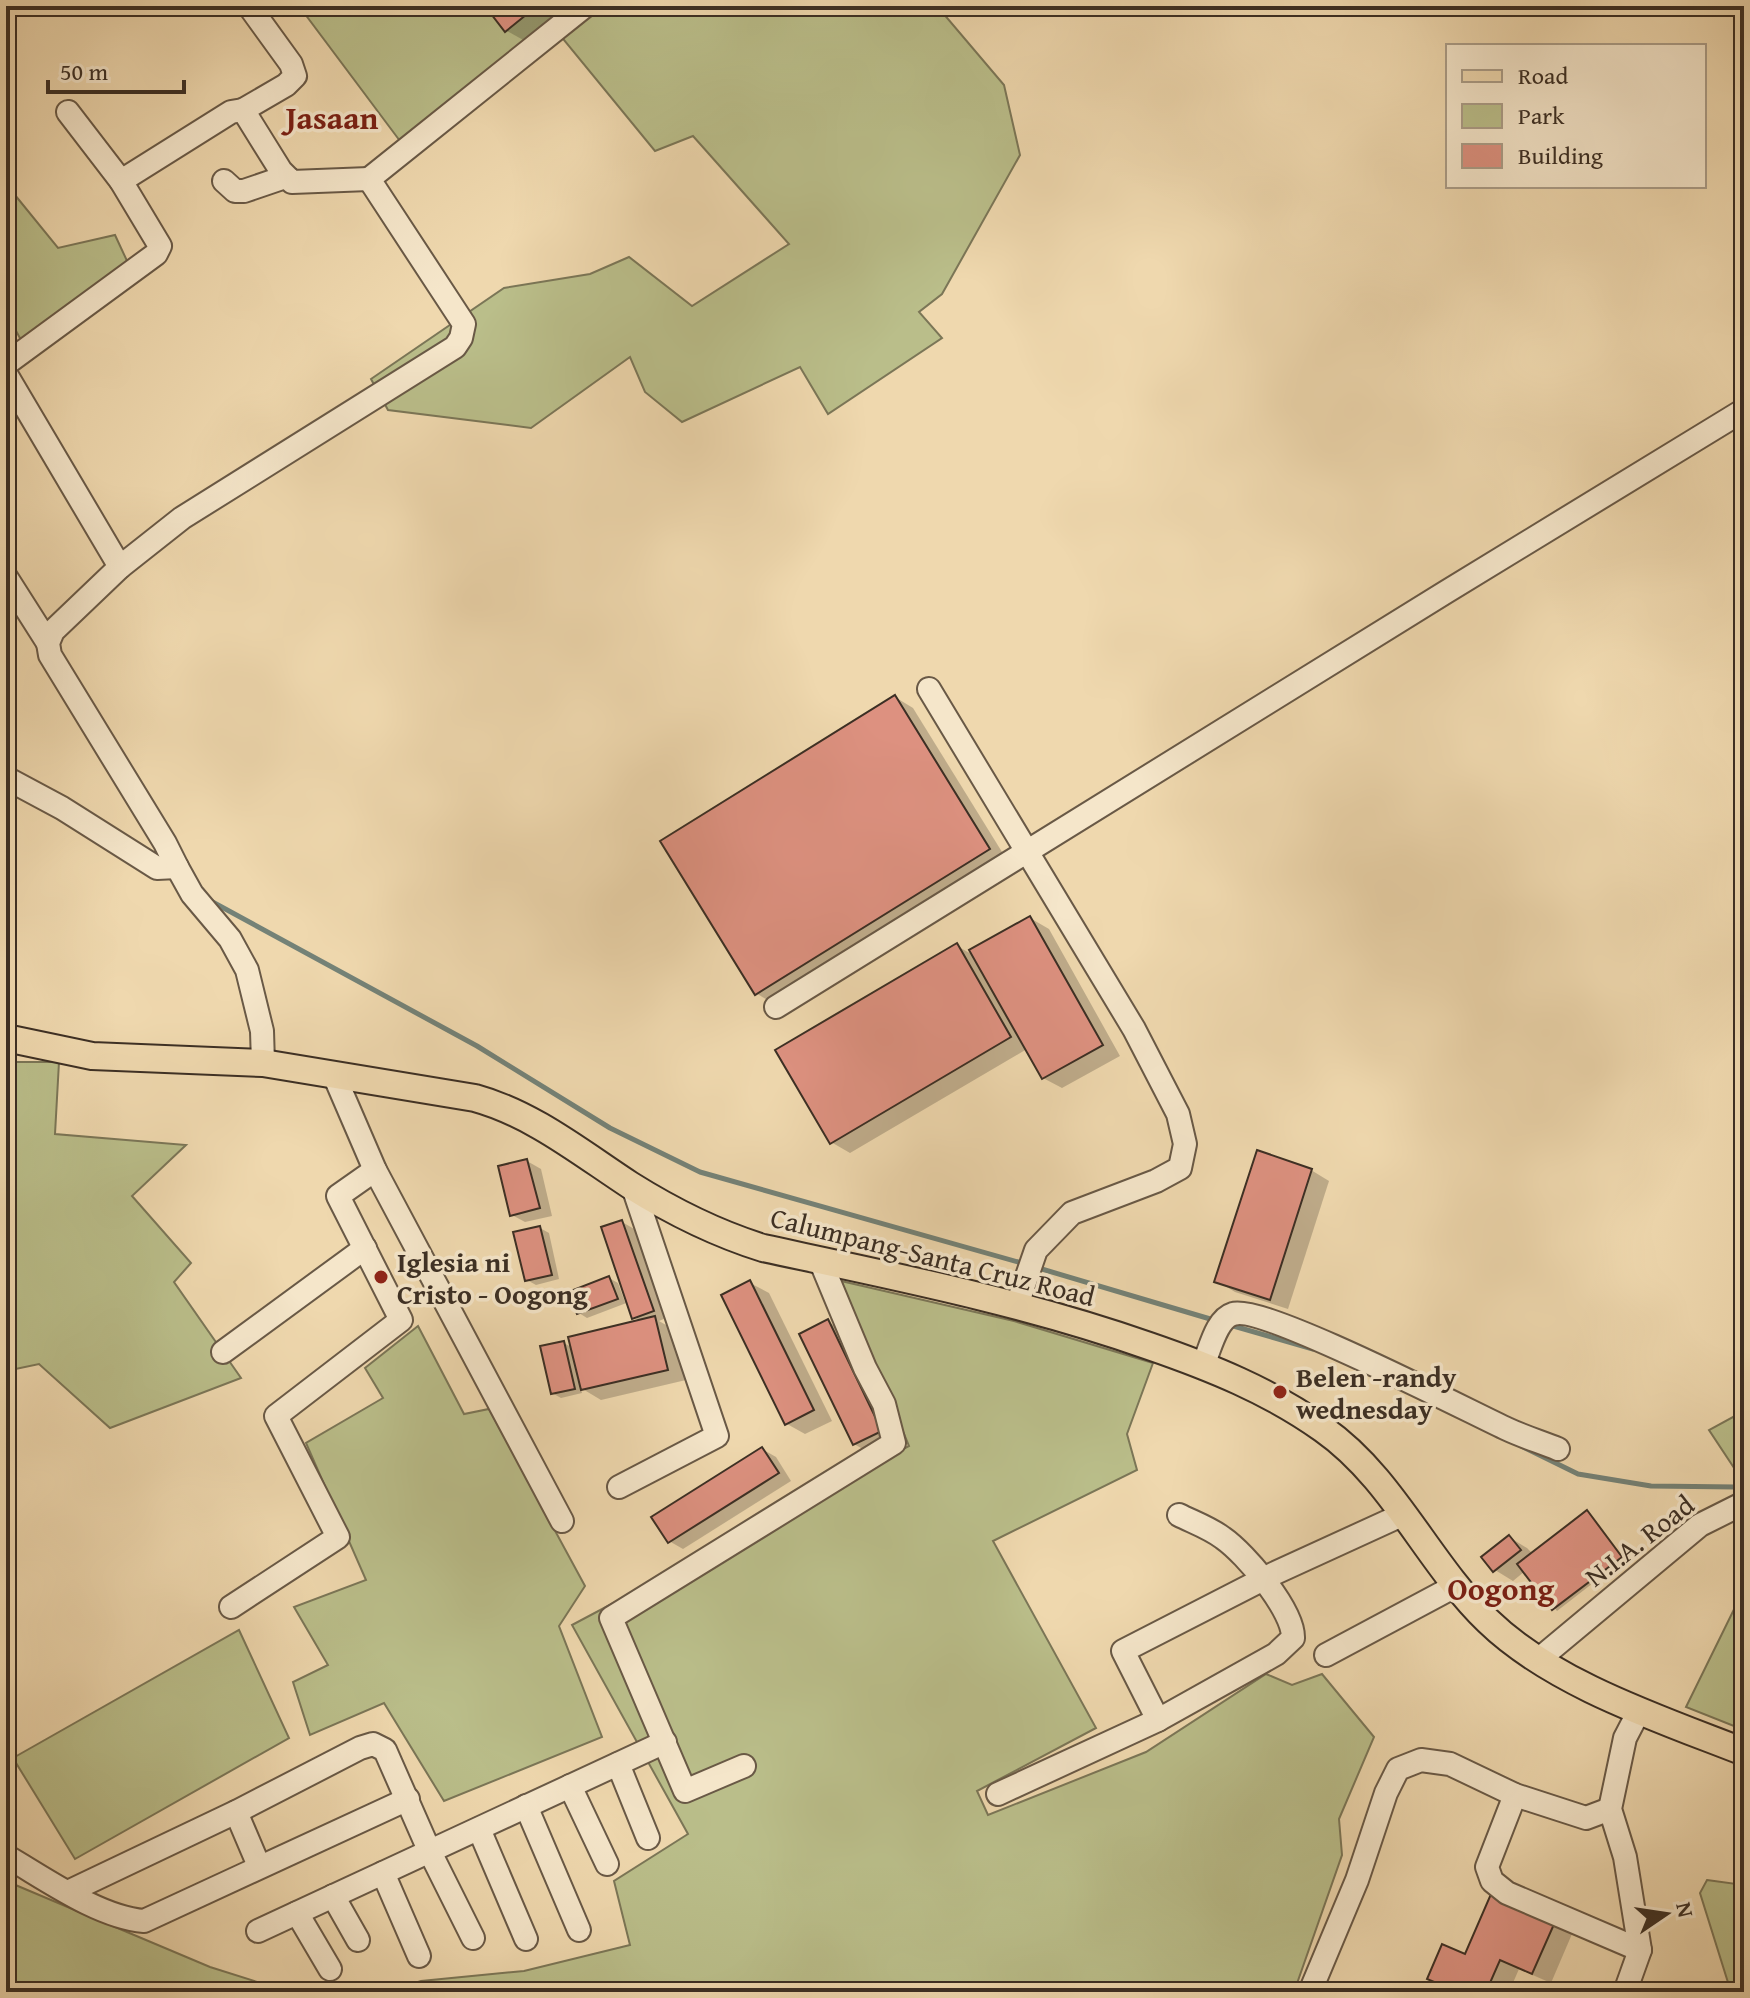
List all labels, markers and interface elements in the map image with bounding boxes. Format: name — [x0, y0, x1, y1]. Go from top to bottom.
scale bar — [48, 44, 184, 94]
legend — [1446, 44, 1706, 188]
text: 50 m — [60, 54, 108, 89]
text: Road — [1518, 58, 1568, 93]
district label: Jasaan — [281, 94, 379, 141]
text: Park — [1518, 98, 1565, 133]
text: Building — [1518, 138, 1603, 173]
street label: Calumpang-Santa Cruz Road — [767, 1196, 1099, 1316]
place label: Iglesia ni Cristo - Oogong — [397, 1241, 588, 1314]
marker: Iglesia ni Cristo - Oogong — [372, 1268, 390, 1286]
place label: Belen -randy wednesday — [1296, 1356, 1457, 1429]
marker: Belen -randy wednesday — [1271, 1383, 1289, 1401]
street label: N.I.A. Road — [1576, 1484, 1703, 1596]
district label: Oogong — [1448, 1565, 1555, 1612]
north arrow — [1626, 1874, 1706, 1954]
text: N — [1668, 1899, 1703, 1921]

